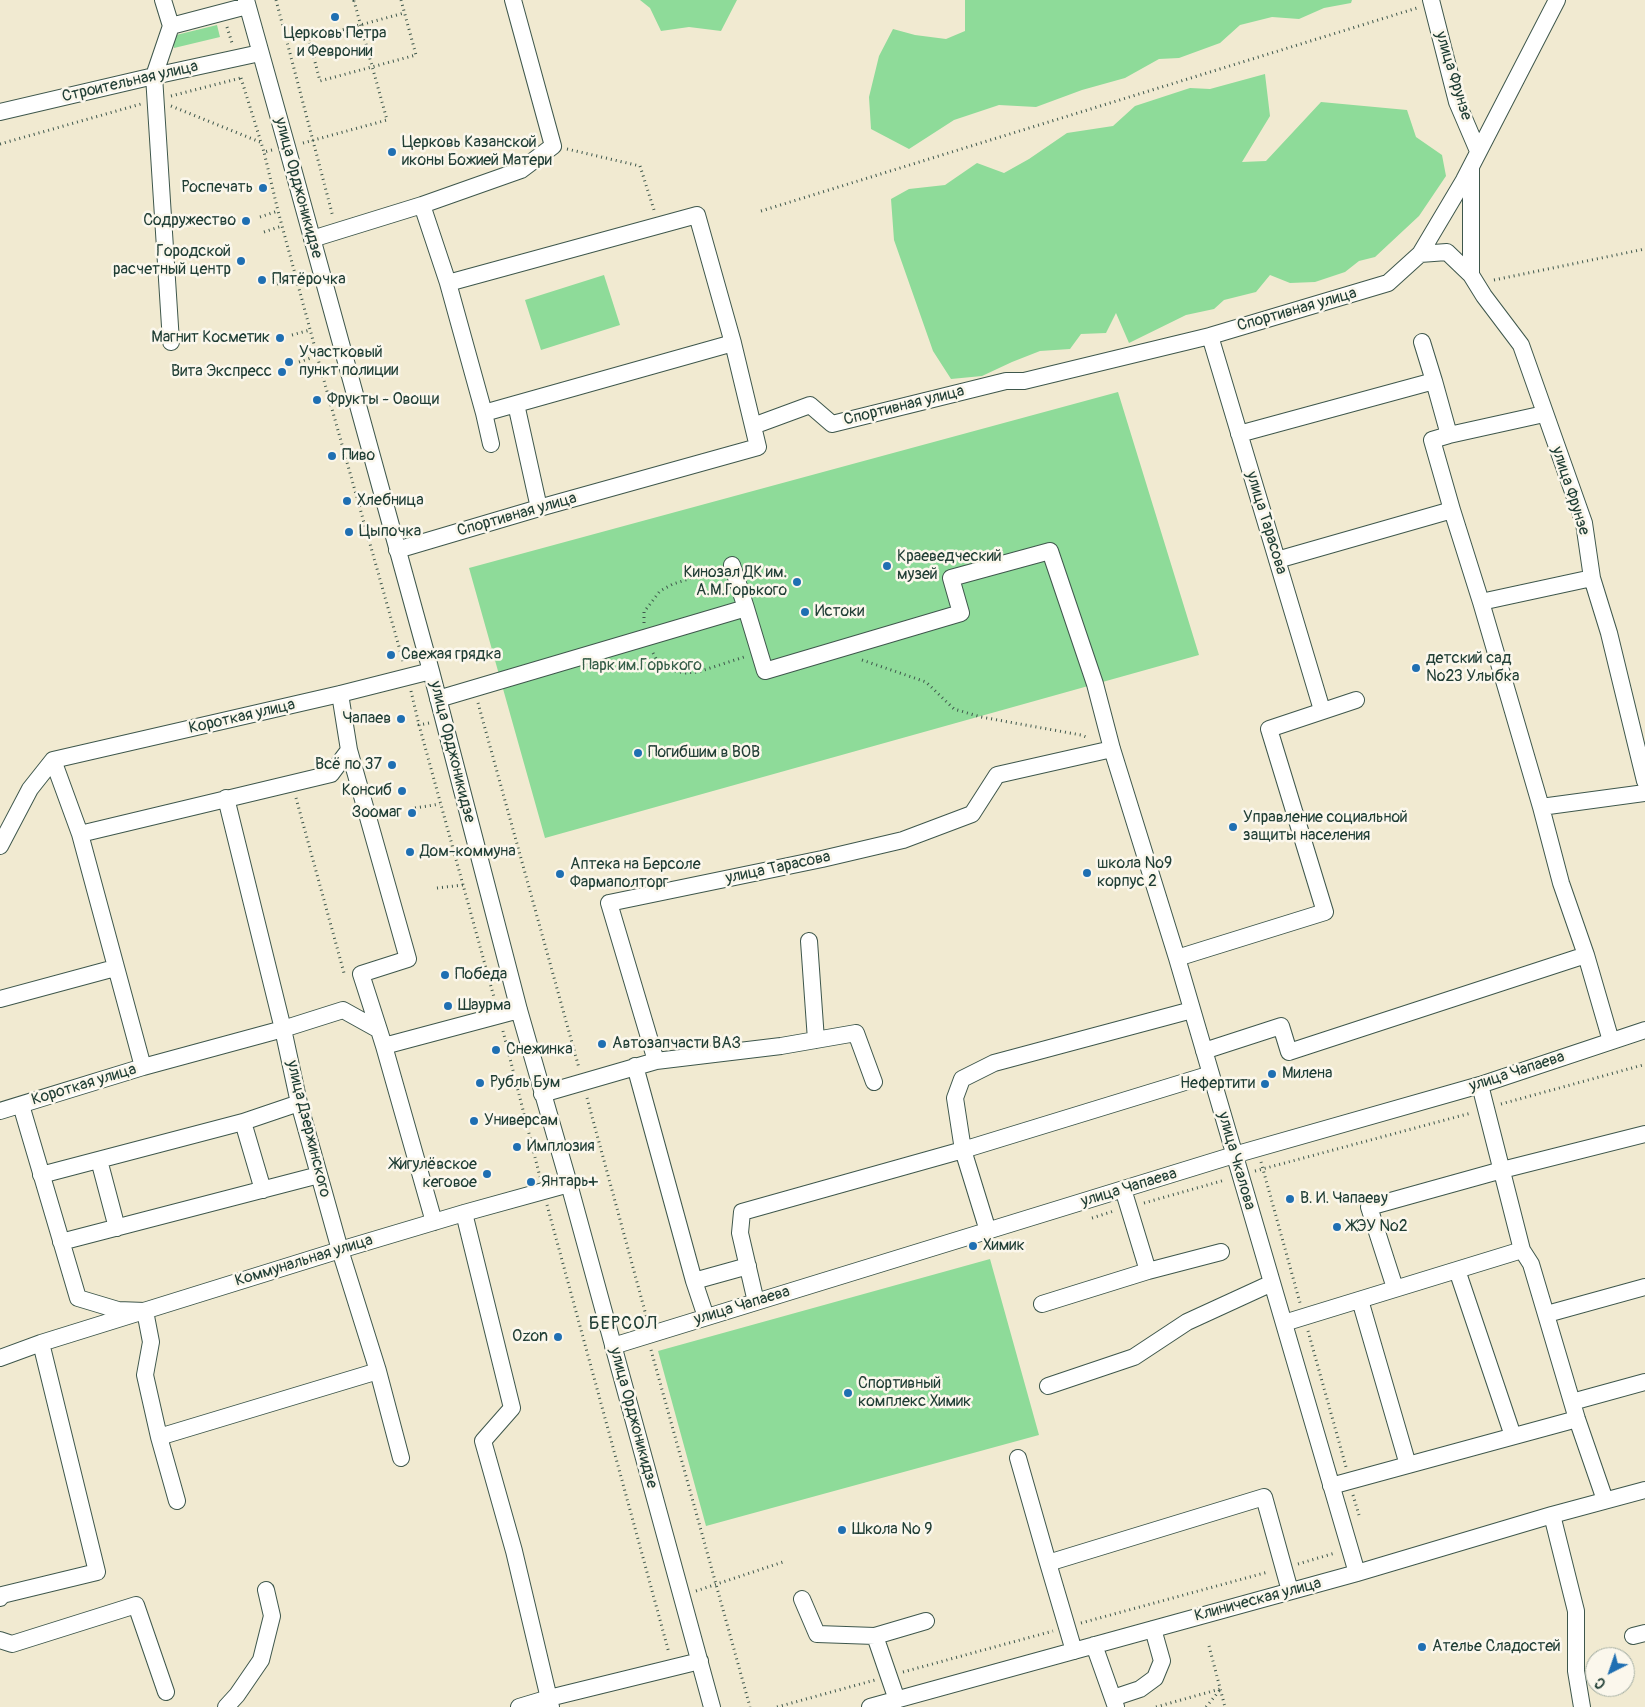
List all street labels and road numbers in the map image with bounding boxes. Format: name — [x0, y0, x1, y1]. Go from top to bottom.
street label: улица Фрунзе — [1430, 29, 1476, 123]
street label: Строительная улица — [60, 57, 200, 107]
street label: улица Орджоникидзе — [270, 115, 326, 261]
street label: Спортивная улица — [1235, 284, 1359, 336]
street label: Спортивная улица — [842, 382, 966, 430]
street label: улица Фрунзе — [1547, 444, 1593, 538]
street label: улица Тарасова — [1241, 469, 1291, 577]
street label: Спортивная улица — [455, 489, 579, 541]
street label: улица Орджоникидзе — [425, 679, 479, 825]
street label: Короткая улица — [187, 695, 297, 739]
street label: улица Тарасова — [724, 848, 832, 888]
street label: улица Чапаева — [1467, 1048, 1567, 1096]
street label: улица Дзержинского — [282, 1059, 334, 1199]
street label: Короткая улица — [29, 1060, 139, 1110]
street label: улица Чкалова — [1213, 1110, 1259, 1212]
street label: улица Чапаева — [1079, 1164, 1179, 1212]
street label: Коммунальная улица — [233, 1231, 375, 1291]
street label: улица Чапаева — [692, 1282, 792, 1330]
street label: улица Орджоникидзе — [605, 1345, 661, 1491]
street label: Клиническая улица — [1193, 1574, 1323, 1626]

